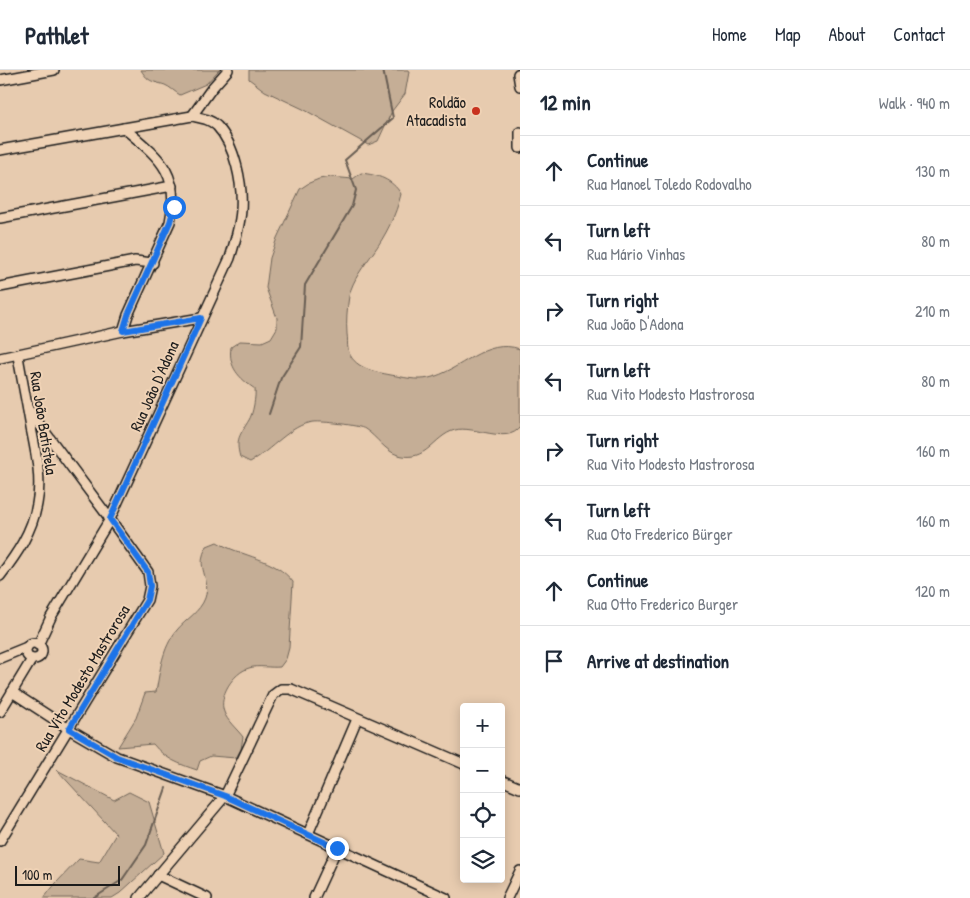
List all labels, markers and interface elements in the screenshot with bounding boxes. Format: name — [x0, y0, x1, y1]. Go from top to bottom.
text: Pathlet — [25, 19, 88, 51]
text: Home — [712, 22, 747, 47]
text: Map — [775, 22, 800, 47]
text: About — [828, 22, 865, 47]
text: Contact — [893, 22, 945, 47]
text: 12 min — [540, 88, 591, 117]
place label: Roldão Atacadista — [406, 91, 467, 131]
text: Walk · 940 m — [879, 92, 950, 114]
marker: Roldão Atacadista — [470, 105, 482, 117]
text: Continue — [587, 147, 648, 173]
icon: ahead — [540, 157, 568, 185]
text: 130 m — [915, 160, 950, 182]
text: Rua Manoel Toledo Rodovalho — [587, 173, 752, 195]
route start — [163, 196, 186, 219]
text: Turn left — [587, 217, 650, 243]
icon: left — [540, 227, 568, 255]
text: 80 m — [921, 230, 950, 252]
text: Rua Mário Vinhas — [587, 243, 685, 265]
text: Turn right — [587, 287, 658, 313]
icon: right — [540, 297, 568, 325]
text: 210 m — [915, 300, 950, 322]
text: Rua João D'Adona — [587, 313, 684, 335]
street label: Rua João D'Adona — [124, 337, 184, 435]
text: Turn left — [587, 357, 650, 383]
icon: left — [540, 367, 568, 395]
street label: Rua João Batistela — [25, 370, 63, 476]
text: 80 m — [921, 370, 950, 392]
text: Rua Vito Modesto Mastrorosa — [587, 383, 754, 405]
text: Turn right — [587, 427, 658, 453]
icon: right — [540, 437, 568, 465]
text: 160 m — [916, 440, 950, 462]
text: Rua Vito Modesto Mastrorosa — [587, 453, 754, 475]
text: Turn left — [587, 497, 650, 523]
icon: left — [540, 507, 568, 535]
text: 160 m — [916, 510, 950, 532]
text: Rua Oto Frederico Bürger — [587, 523, 733, 545]
text: Continue — [587, 567, 648, 593]
icon: ahead — [540, 577, 568, 605]
text: 120 m — [915, 580, 950, 602]
text: Rua Otto Frederico Burger — [587, 593, 738, 615]
street label: Rua Vito Modesto Mastrorosa — [29, 601, 135, 755]
icon: arrive — [540, 647, 568, 675]
text: Arrive at destination — [587, 648, 729, 674]
map controls — [460, 703, 505, 883]
button: + — [460, 703, 505, 748]
button: − — [460, 748, 505, 793]
button: locate — [460, 793, 505, 838]
route end — [326, 837, 349, 860]
button: layers — [460, 838, 505, 883]
scale bar — [15, 863, 120, 886]
text: 100 m — [22, 865, 52, 884]

